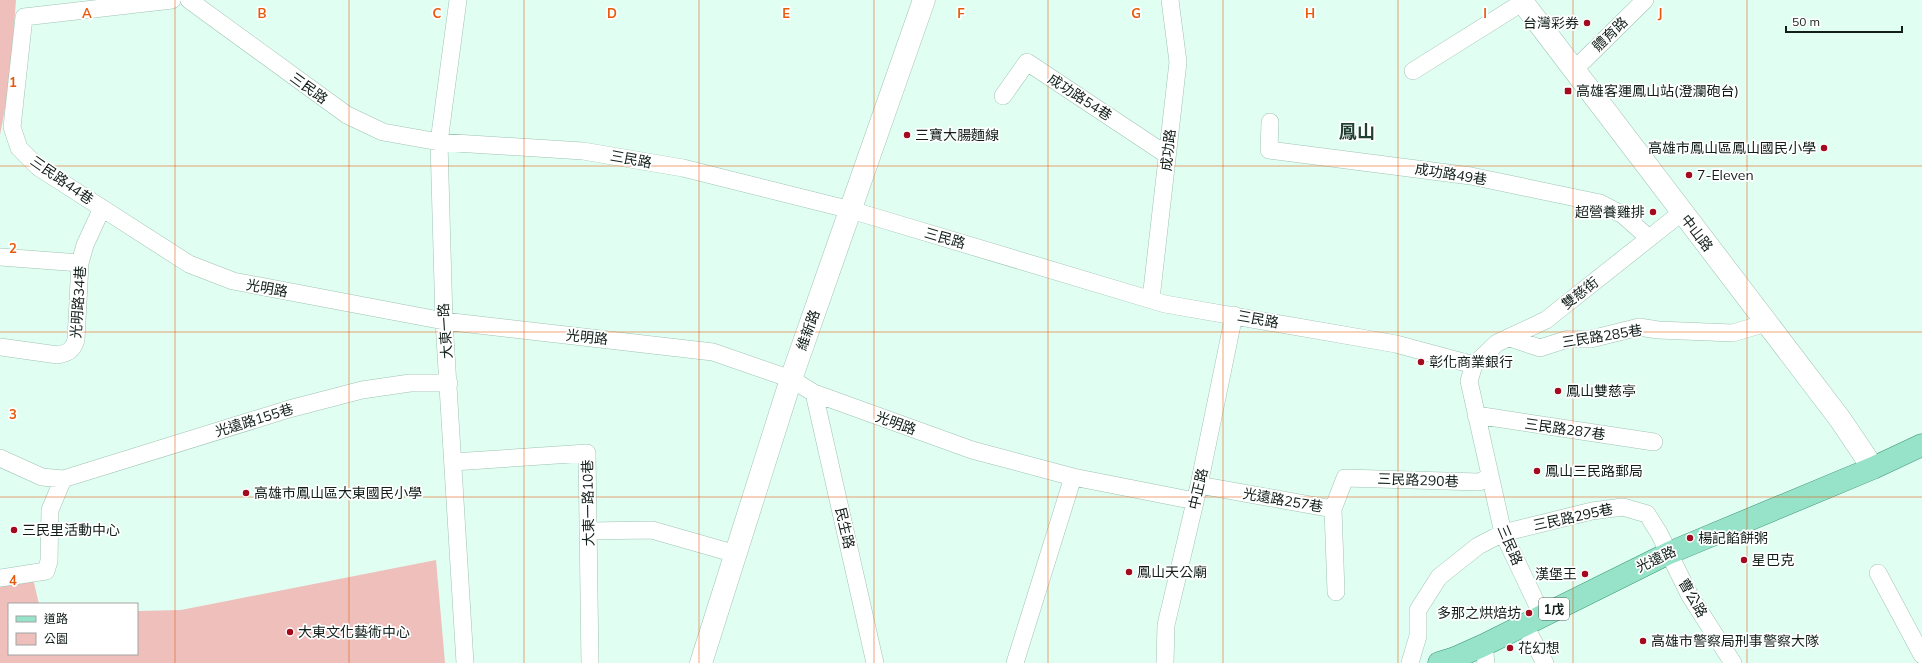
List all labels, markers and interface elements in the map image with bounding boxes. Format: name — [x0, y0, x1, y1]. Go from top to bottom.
text: A — [82, 5, 92, 21]
text: B — [258, 5, 267, 21]
text: C — [433, 5, 442, 21]
text: D — [607, 5, 617, 21]
text: E — [782, 5, 790, 21]
text: F — [957, 5, 965, 21]
text: G — [1131, 5, 1141, 21]
text: H — [1305, 5, 1315, 21]
text: I — [1483, 5, 1487, 21]
text: J — [1658, 5, 1662, 21]
scale bar — [1786, 8, 1902, 34]
street label: 體育路 — [1589, 13, 1631, 55]
place label: 台灣彩券 — [1523, 14, 1579, 32]
text: 50 m — [1792, 14, 1820, 29]
marker: 台灣彩券 — [1582, 18, 1592, 28]
street label: 三民路 — [287, 68, 331, 108]
street label: 成功路54巷 — [1045, 70, 1115, 124]
text: 1 — [9, 74, 17, 90]
place label: 高雄客運鳳山站(澄瀾砲台) — [1576, 82, 1739, 100]
marker: 高雄客運鳳山站(澄瀾砲台) — [1563, 86, 1573, 96]
district label: 鳳山 — [1339, 120, 1375, 143]
place label: 三寶大腸麵線 — [915, 126, 999, 144]
street label: 成功路 — [1157, 128, 1179, 172]
marker: 三寶大腸麵線 — [902, 130, 912, 140]
place label: 高雄市鳳山區鳳山國民小學 — [1648, 139, 1816, 157]
marker: 高雄市鳳山區鳳山國民小學 — [1819, 143, 1829, 153]
street label: 三民路 — [609, 146, 653, 172]
street label: 三民路44巷 — [27, 152, 97, 208]
street label: 成功路49巷 — [1414, 159, 1488, 189]
place label: 7-Eleven — [1697, 166, 1754, 184]
marker: 7-Eleven — [1684, 170, 1694, 180]
place label: 超營養雞排 — [1575, 203, 1645, 221]
marker: 超營養雞排 — [1648, 207, 1658, 217]
street label: 中山路 — [1677, 211, 1717, 255]
street label: 三民路 — [922, 224, 968, 252]
text: 2 — [9, 240, 17, 256]
street label: 光明路34巷 — [66, 265, 90, 339]
street label: 雙慈街 — [1558, 273, 1602, 313]
street label: 光明路 — [245, 275, 289, 301]
street label: 大東一路 — [434, 302, 456, 360]
street label: 三民路 — [1236, 306, 1280, 332]
street label: 維新路 — [792, 307, 824, 353]
street label: 三民路285巷 — [1560, 321, 1644, 351]
street label: 光明路 — [565, 326, 609, 348]
place label: 彰化商業銀行 — [1429, 353, 1513, 371]
marker: 彰化商業銀行 — [1416, 357, 1426, 367]
place label: 鳳山雙慈亭 — [1566, 382, 1636, 400]
marker: 鳳山雙慈亭 — [1553, 386, 1563, 396]
street label: 光遠路155巷 — [213, 400, 295, 440]
text: 3 — [9, 406, 17, 422]
street label: 光明路 — [873, 407, 919, 439]
street label: 三民路287巷 — [1524, 414, 1606, 444]
street label: 大東一路10巷 — [578, 459, 598, 547]
place label: 鳳山三民路郵局 — [1545, 462, 1643, 480]
marker: 鳳山三民路郵局 — [1532, 466, 1542, 476]
street label: 中正路 — [1185, 467, 1211, 511]
street label: 三民路290巷 — [1377, 470, 1459, 490]
place label: 高雄市鳳山區大東國民小學 — [254, 484, 422, 502]
street label: 光遠路257巷 — [1241, 484, 1325, 516]
marker: 高雄市鳳山區大東國民小學 — [241, 488, 251, 498]
street label: 三民路295巷 — [1531, 500, 1615, 534]
street label: 民生路 — [832, 506, 858, 550]
place label: 三民里活動中心 — [22, 521, 120, 539]
street label: 三民路 — [1494, 522, 1526, 568]
marker: 三民里活動中心 — [9, 525, 19, 535]
place label: 楊記餡餅粥 — [1698, 529, 1768, 547]
marker: 楊記餡餅粥 — [1685, 533, 1695, 543]
street label: 光遠路 — [1633, 542, 1679, 576]
place label: 星巴克 — [1752, 551, 1794, 569]
marker: 星巴克 — [1739, 555, 1749, 565]
place label: 鳳山天公廟 — [1137, 563, 1207, 581]
place label: 漢堡王 — [1535, 565, 1577, 583]
marker: 鳳山天公廟 — [1124, 567, 1134, 577]
marker: 漢堡王 — [1580, 569, 1590, 579]
text: 4 — [9, 572, 17, 588]
street label: 曹公路 — [1675, 575, 1711, 621]
road number: 1戊 — [1539, 598, 1569, 620]
legend — [8, 603, 138, 655]
place label: 多那之烘焙坊 — [1437, 604, 1521, 622]
marker: 多那之烘焙坊 — [1524, 608, 1534, 618]
text: 道路 — [44, 611, 68, 626]
place label: 大東文化藝術中心 — [298, 623, 410, 641]
marker: 大東文化藝術中心 — [285, 627, 295, 637]
text: 公園 — [44, 631, 68, 646]
place label: 高雄市警察局刑事警察大隊 — [1651, 632, 1819, 650]
marker: 高雄市警察局刑事警察大隊 — [1638, 636, 1648, 646]
place label: 花幻想 — [1518, 639, 1560, 657]
marker: 花幻想 — [1505, 643, 1515, 653]

